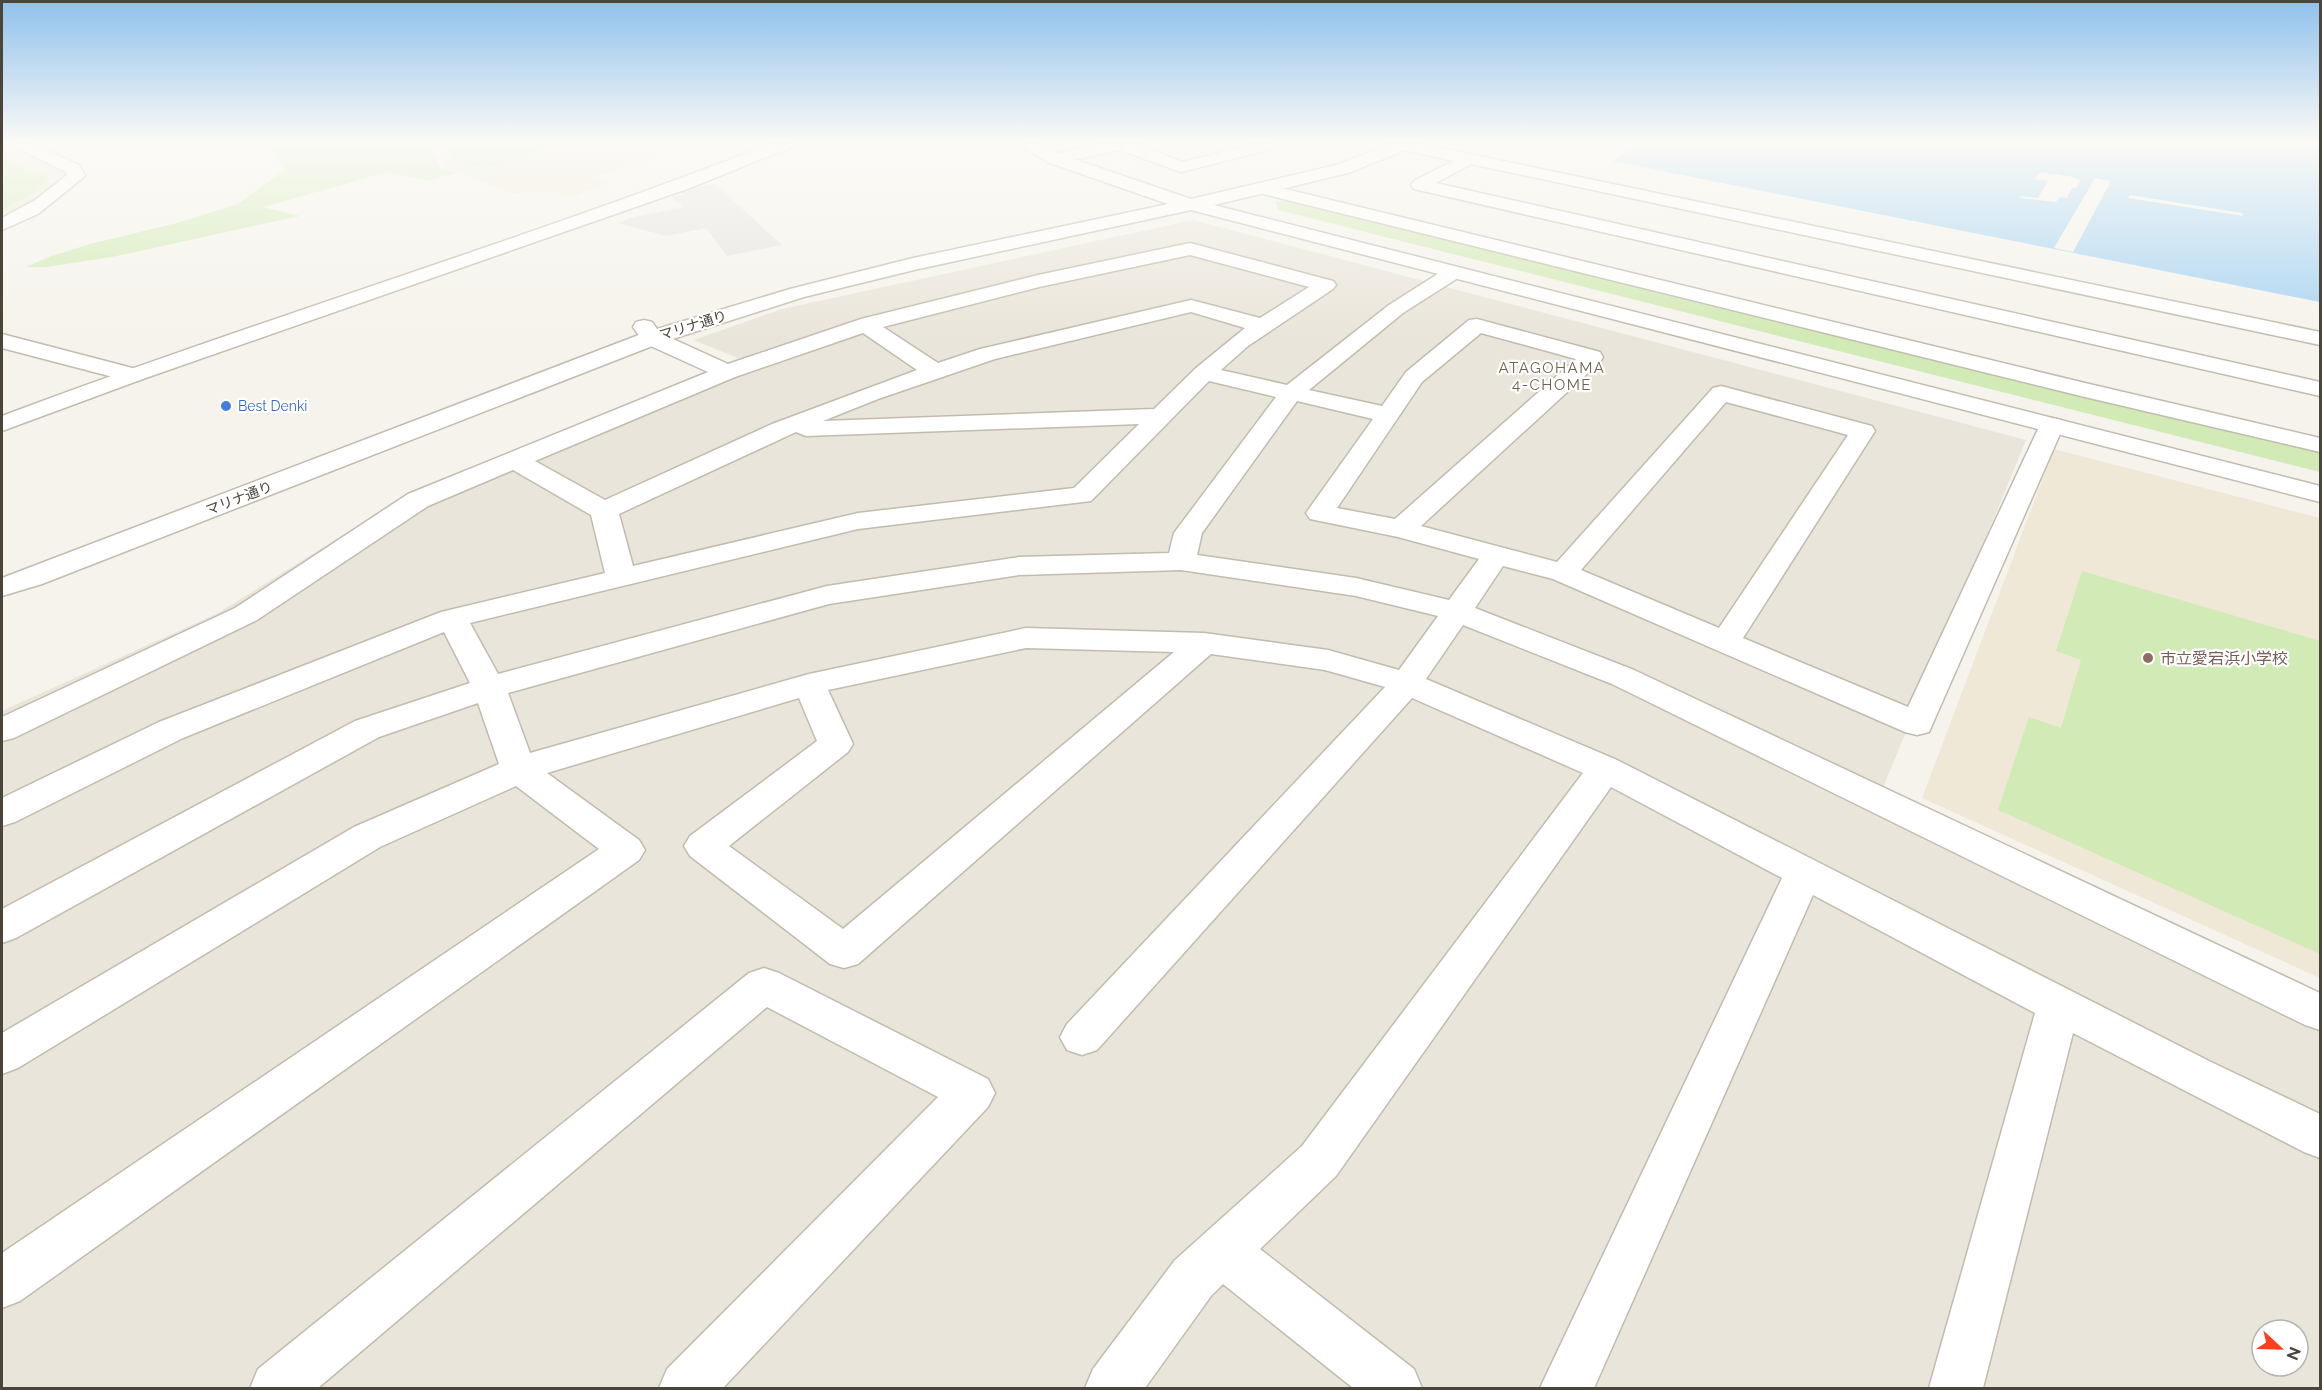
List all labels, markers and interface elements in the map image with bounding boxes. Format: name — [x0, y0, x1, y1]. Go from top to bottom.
street label: マリナ通り — [657, 307, 729, 343]
district label: ATAGOHAMA 4-CHOME — [1498, 359, 1606, 394]
place label: Best Denki — [238, 398, 307, 414]
marker: Best Denki — [219, 399, 233, 413]
street label: マリナ通り — [203, 478, 275, 518]
place label: 市立愛宕浜小学校 — [2160, 649, 2288, 668]
marker: 市立愛宕浜小学校 — [2141, 651, 2155, 665]
north arrow — [2250, 1318, 2310, 1378]
text: N — [2282, 1344, 2305, 1363]

